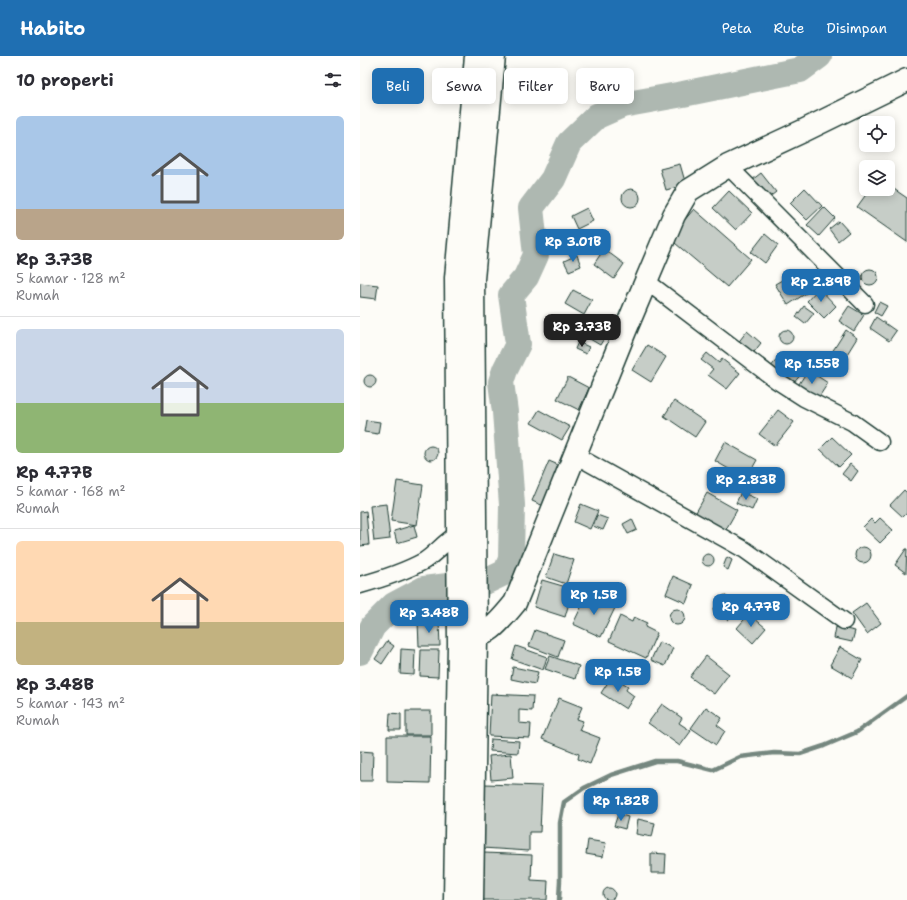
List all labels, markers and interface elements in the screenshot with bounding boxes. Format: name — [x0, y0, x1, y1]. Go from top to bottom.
text: Habito — [20, 16, 85, 41]
text: Peta — [722, 19, 751, 37]
text: Rute — [773, 19, 804, 37]
text: Disimpan — [826, 19, 887, 37]
chip: Beli — [372, 68, 424, 104]
chip: Sewa — [432, 68, 496, 104]
chip: Filter — [504, 68, 568, 104]
chip: Baru — [576, 68, 634, 104]
text: 10 properti — [16, 69, 114, 91]
icon: filters — [322, 69, 344, 91]
map controls — [859, 116, 895, 196]
button: locate — [859, 116, 895, 152]
icon: home — [144, 142, 216, 214]
button: layers — [859, 160, 895, 196]
pin: Rp 3.01B — [532, 229, 614, 263]
text: Rp 3.01B — [545, 233, 601, 250]
text: Rp 3.73B — [16, 248, 93, 270]
pin: Rp 2.89B — [780, 269, 862, 303]
text: 5 kamar · 128 m² — [16, 270, 125, 287]
text: Rp 2.89B — [791, 273, 851, 290]
text: Rumah — [16, 287, 60, 304]
pin: Rp 3.73B — [541, 314, 623, 348]
text: Rp 3.73B — [553, 318, 611, 335]
pin: Rp 1.55B — [771, 351, 853, 385]
icon: home — [144, 355, 216, 427]
text: Rp 1.55B — [784, 355, 840, 372]
text: Rp 4.77B — [16, 461, 92, 483]
pin: Rp 2.83B — [705, 467, 787, 501]
text: Rp 2.83B — [716, 471, 776, 488]
text: 5 kamar · 168 m² — [16, 483, 126, 500]
text: Rumah — [16, 500, 60, 517]
icon: home — [144, 567, 216, 639]
pin: Rp 1.5B — [557, 582, 631, 616]
text: Rp 1.5B — [570, 586, 618, 603]
pin: Rp 4.77B — [710, 594, 792, 628]
text: Rp 4.77B — [722, 598, 780, 615]
pin: Rp 3.48B — [388, 600, 470, 634]
text: Rp 3.48B — [399, 604, 459, 621]
pin: Rp 1.5B — [581, 659, 655, 693]
text: Rp 1.5B — [594, 663, 642, 680]
text: Rp 3.48B — [16, 673, 94, 695]
text: 5 kamar · 143 m² — [16, 695, 125, 712]
text: Rumah — [16, 712, 60, 729]
pin: Rp 1.82B — [580, 788, 662, 822]
text: Rp 1.82B — [593, 792, 649, 809]

